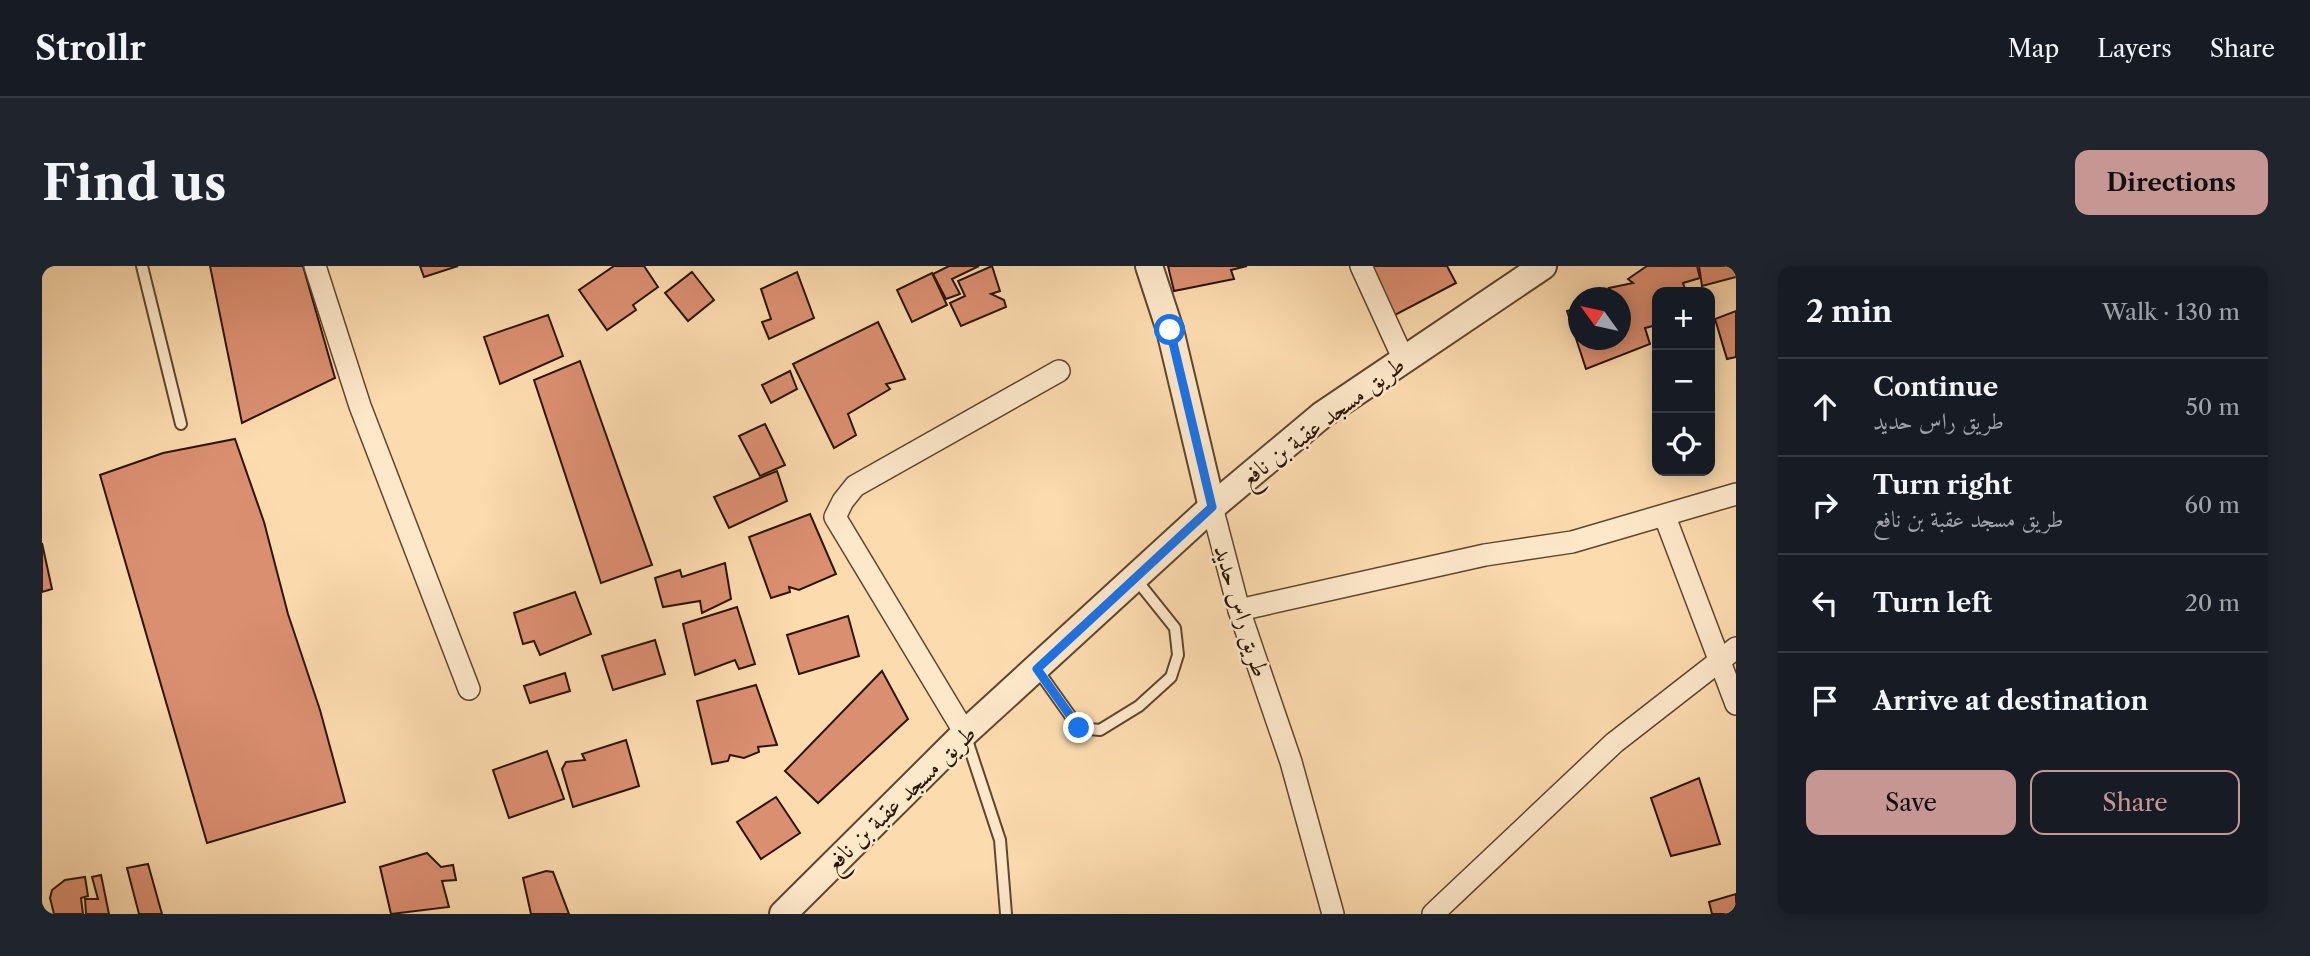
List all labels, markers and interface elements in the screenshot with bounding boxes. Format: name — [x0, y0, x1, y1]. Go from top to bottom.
text: Strollr — [35, 28, 146, 69]
text: Map — [2008, 34, 2059, 63]
text: Layers — [2097, 34, 2172, 63]
text: Share — [2210, 34, 2275, 63]
button: Directions — [2075, 150, 2268, 215]
text: Find us — [42, 152, 226, 213]
north arrow — [1568, 287, 1631, 350]
map controls — [1652, 287, 1715, 476]
button: + — [1652, 287, 1715, 350]
text: 2 min — [1806, 293, 1892, 330]
text: Walk · 130 m — [2102, 298, 2240, 326]
route start — [1154, 314, 1185, 345]
street label: طريق مسجد عقبة بن نافع — [1234, 350, 1415, 499]
button: − — [1652, 350, 1715, 413]
text: Continue — [1873, 371, 1998, 403]
icon: ahead — [1806, 388, 1844, 426]
text: 50 m — [2185, 393, 2240, 421]
text: طريق راس حديد — [1873, 407, 2004, 435]
button: locate — [1652, 413, 1715, 476]
text: Turn right — [1873, 469, 2012, 501]
icon: right — [1806, 486, 1844, 524]
text: 60 m — [2184, 491, 2240, 519]
text: طريق مسجد عقبة بن نافع — [1873, 505, 2064, 533]
street label: طريق راس حديد — [1207, 541, 1276, 681]
icon: left — [1806, 584, 1844, 622]
text: Turn left — [1873, 587, 1992, 619]
text: 20 m — [2185, 589, 2240, 617]
icon: arrive — [1806, 682, 1844, 720]
text: Arrive at destination — [1873, 685, 2148, 717]
route end — [1063, 712, 1094, 743]
street label: طريق مسجد عقبة بن نافع — [818, 718, 987, 883]
button: Save — [1806, 770, 2016, 835]
button: Share — [2030, 770, 2240, 835]

